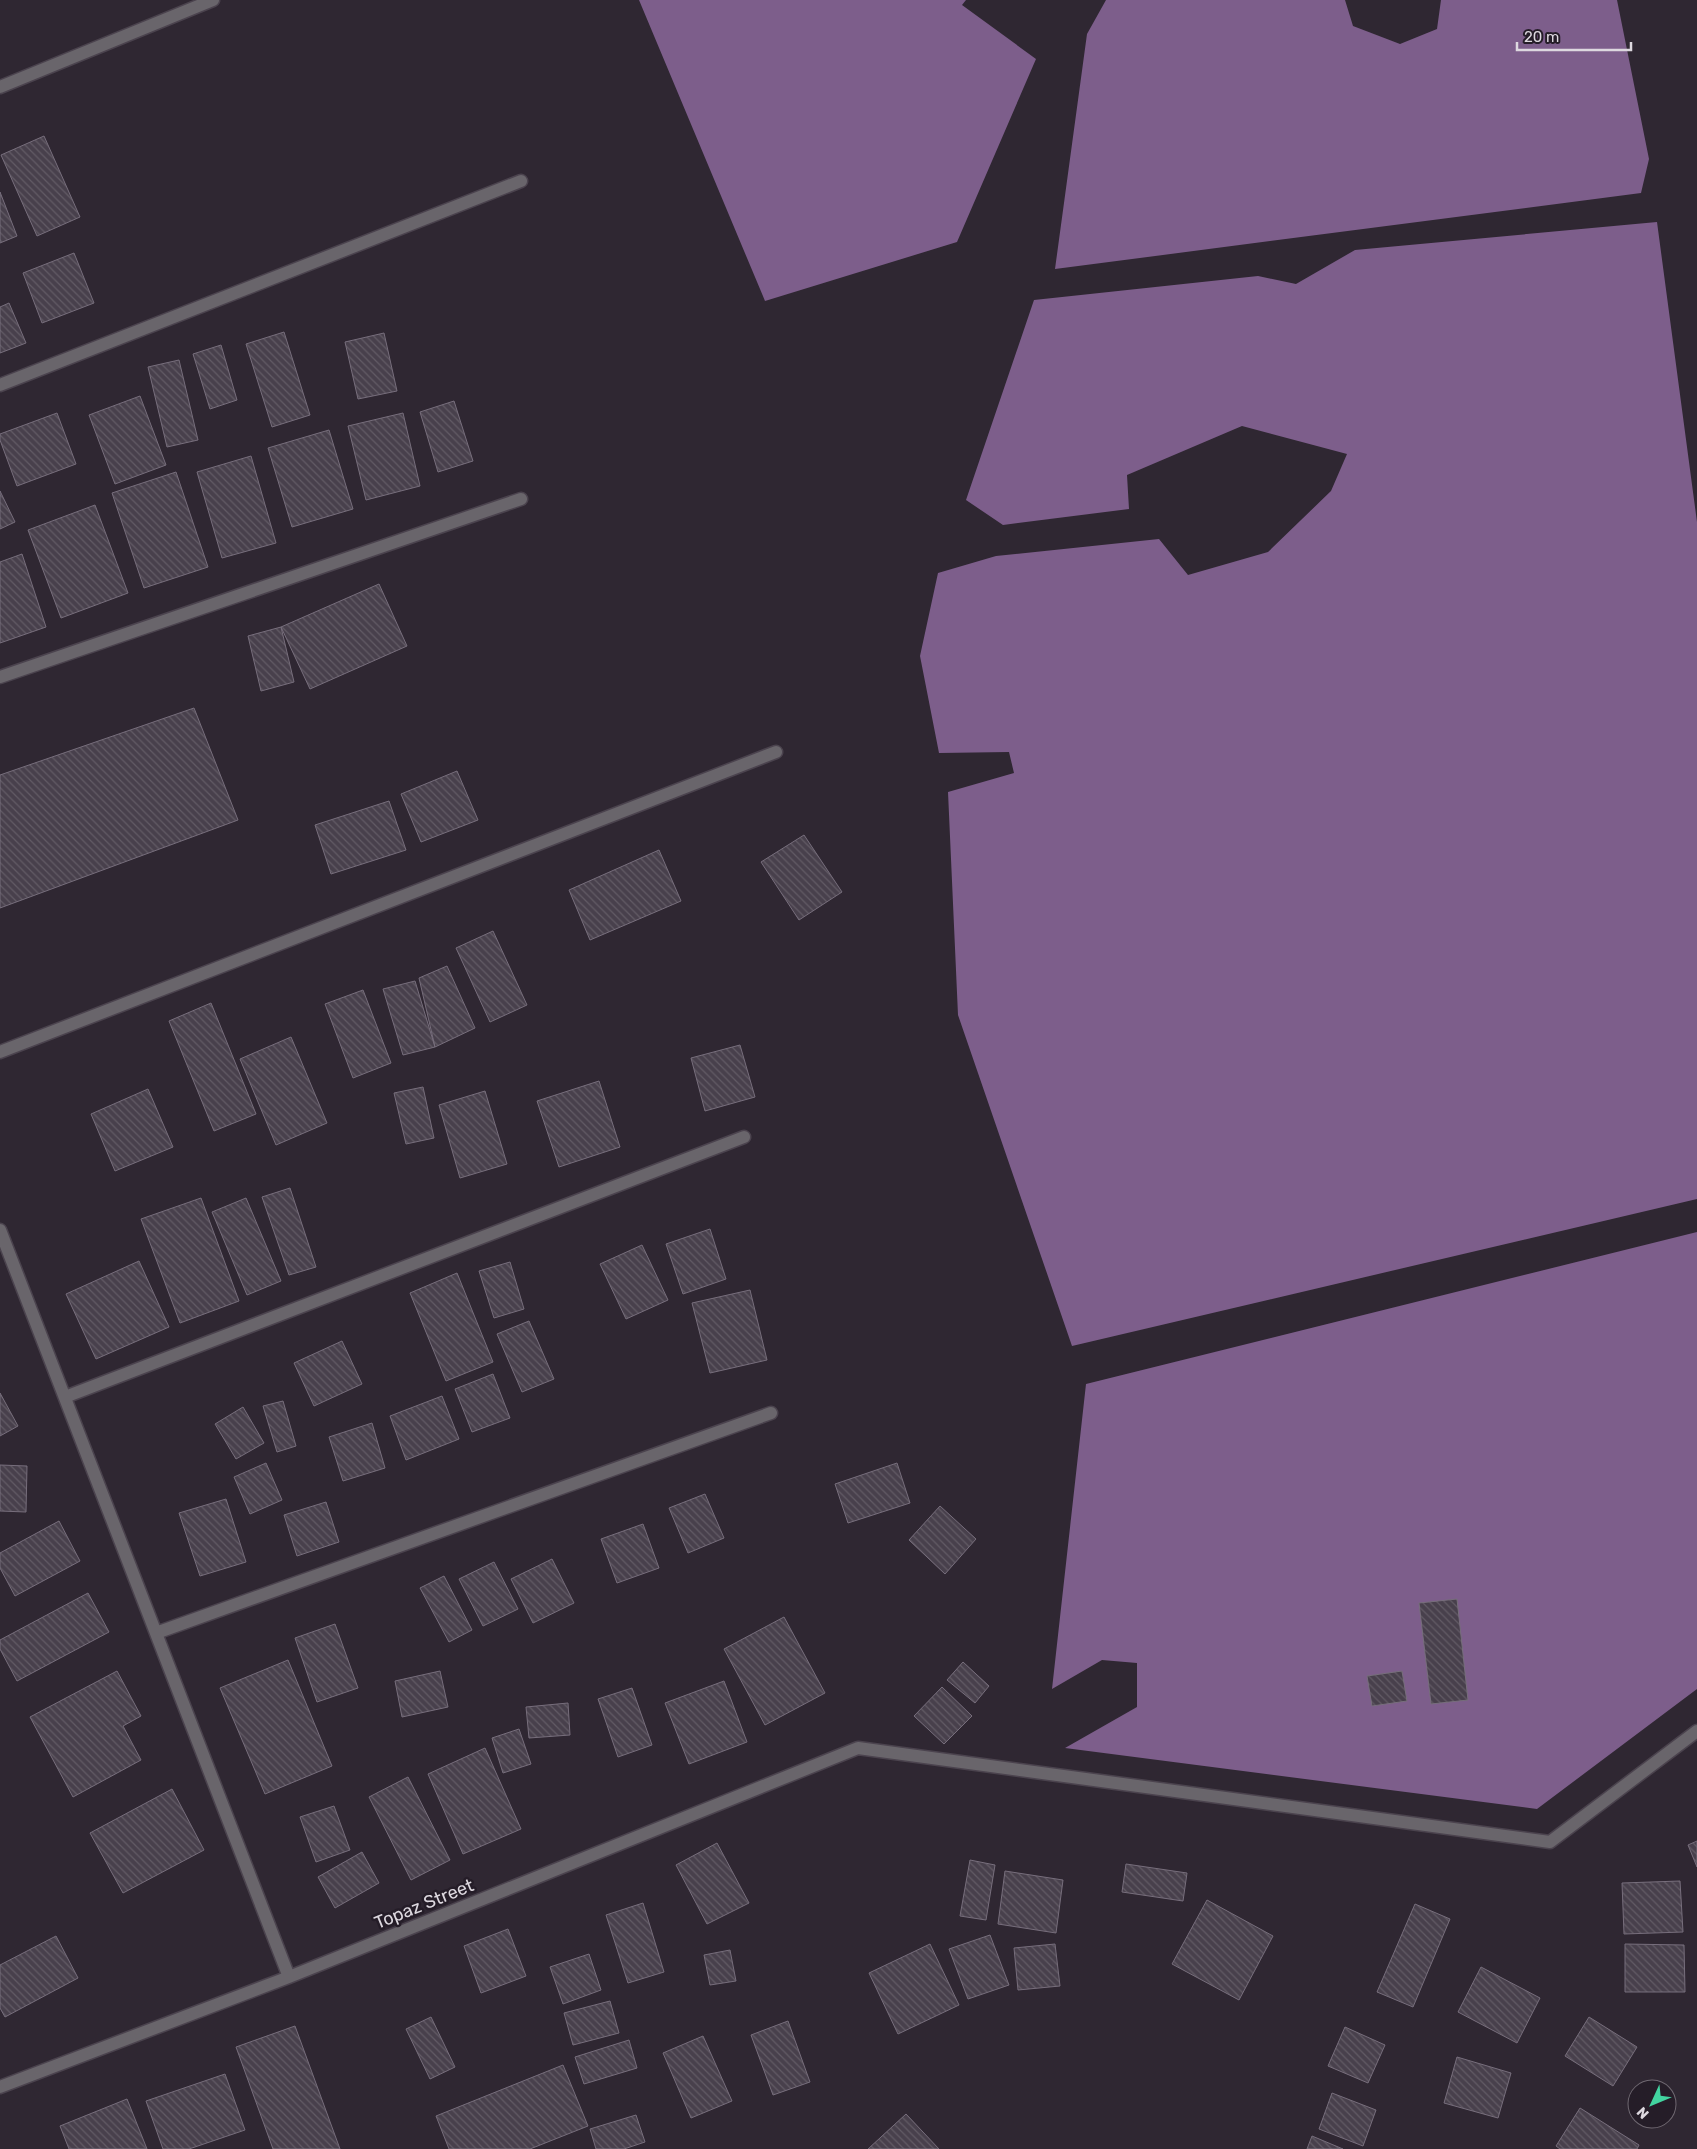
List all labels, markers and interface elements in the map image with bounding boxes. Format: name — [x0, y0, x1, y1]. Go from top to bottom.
scale bar — [1517, 20, 1631, 52]
text: 20 m — [1524, 28, 1559, 46]
street label: Topaz Street — [371, 1874, 477, 1934]
north arrow — [1627, 2079, 1677, 2129]
text: N — [1633, 2103, 1653, 2122]

